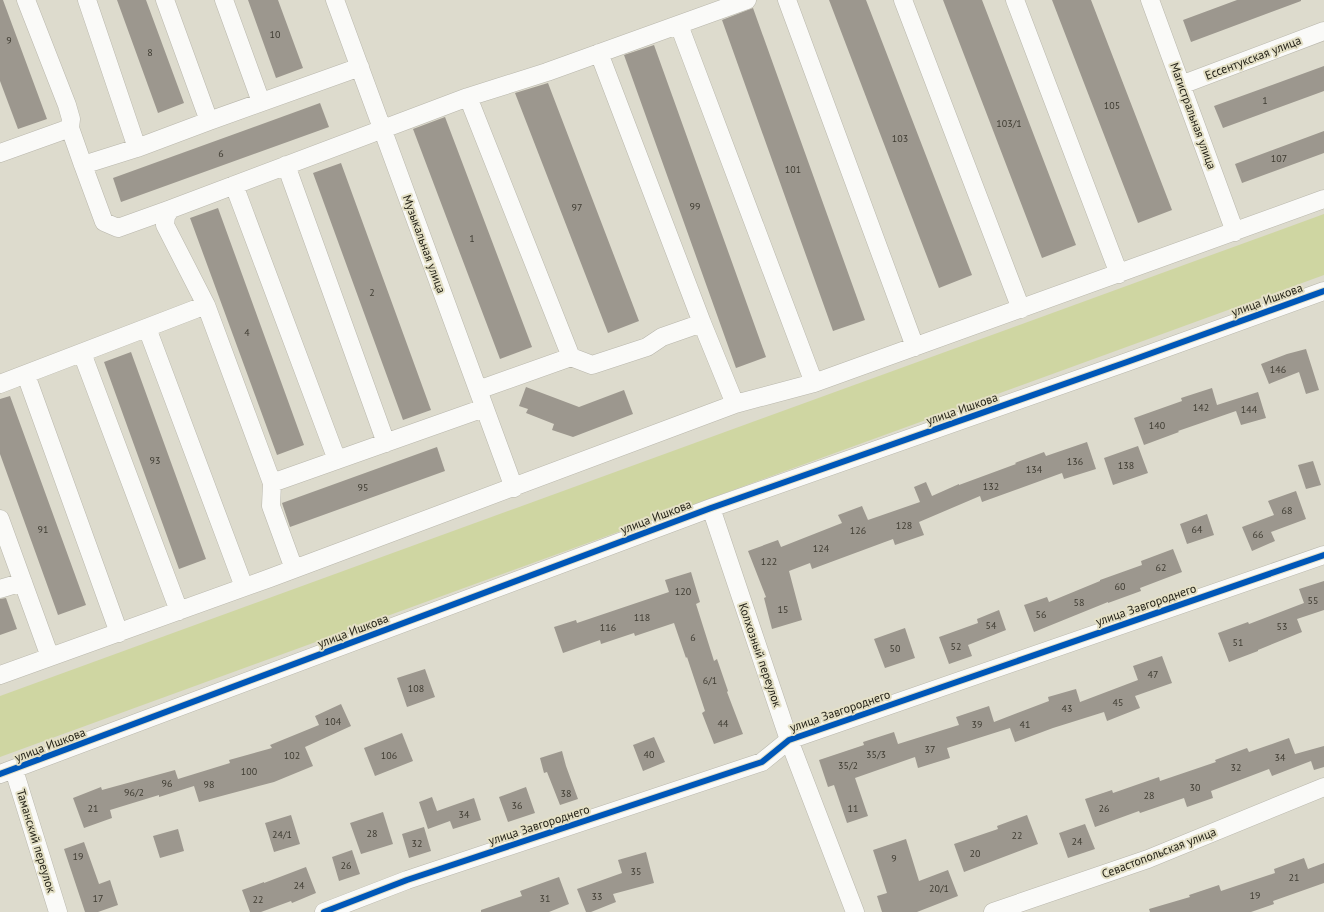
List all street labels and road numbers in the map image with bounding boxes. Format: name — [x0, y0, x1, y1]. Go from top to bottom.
street label: Ессентукская улица — [1203, 32, 1303, 83]
street label: Магистральная улица — [1167, 60, 1220, 171]
street label: Музыкальная улица — [400, 193, 449, 295]
street label: улица Ишкова — [1229, 280, 1305, 319]
street label: улица Ишкова — [924, 389, 1000, 428]
street label: улица Ишкова — [618, 496, 693, 537]
street label: улица Завгороднего — [1094, 580, 1198, 629]
street label: Колхозный переулок — [736, 601, 785, 709]
street label: улица Ишкова — [315, 610, 390, 651]
street label: улица Завгороднего — [788, 686, 892, 735]
street label: улица Ишкова — [12, 724, 87, 765]
street label: Таманский переулок — [14, 787, 59, 895]
street label: улица Завгороднего — [486, 801, 591, 848]
street label: Севастопольская улица — [1099, 824, 1218, 881]

